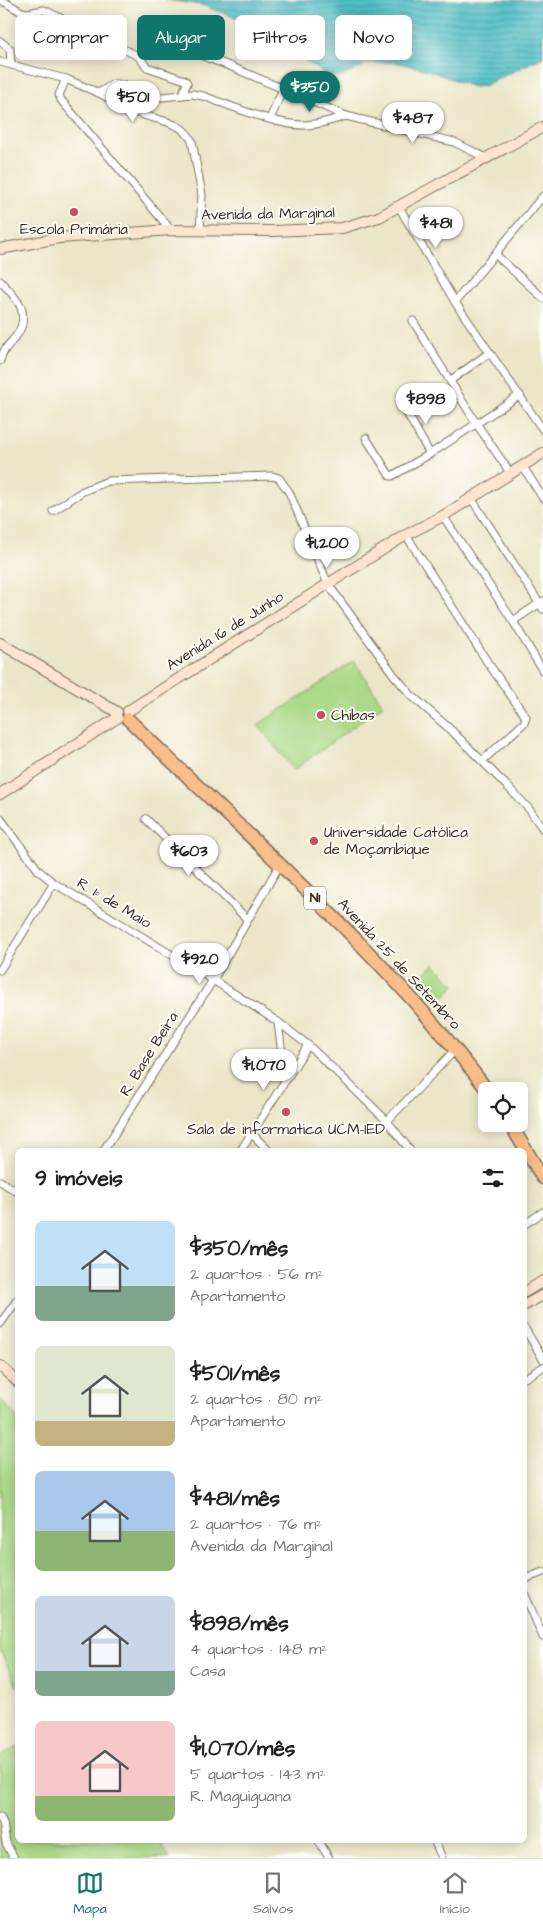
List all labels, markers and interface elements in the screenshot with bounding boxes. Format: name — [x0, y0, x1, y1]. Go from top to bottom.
chip: Comprar — [15, 15, 127, 60]
chip: Alugar — [137, 15, 225, 60]
chip: Filtros — [235, 15, 325, 60]
chip: Novo — [335, 15, 412, 60]
pin: $350 — [280, 70, 340, 113]
text: $350 — [291, 76, 329, 98]
pin: $501 — [103, 80, 163, 123]
text: $501 — [117, 86, 149, 108]
pin: $487 — [383, 102, 443, 144]
text: $487 — [393, 107, 433, 129]
street label: Avenida da Marginal — [201, 202, 335, 227]
marker: Escola Primária — [68, 206, 80, 218]
pin: $481 — [406, 206, 466, 249]
text: $481 — [420, 212, 452, 234]
place label: Escola Primária — [20, 219, 128, 240]
pin: $898 — [396, 382, 456, 425]
text: $898 — [407, 388, 445, 410]
pin: $1,200 — [286, 526, 368, 569]
text: $1,200 — [305, 532, 349, 554]
street label: Avenida 16 de Junho — [162, 586, 288, 676]
place label: Chibas — [331, 705, 375, 726]
marker: Chibas — [315, 709, 327, 721]
place label: Universidade Católica de Moçambique — [324, 822, 468, 860]
pin: $603 — [159, 834, 219, 877]
marker: Universidade Católica de Moçambique — [308, 835, 320, 847]
text: $603 — [170, 840, 208, 862]
street label: R. 1º de Maio — [73, 873, 156, 934]
road number: N1 — [304, 886, 326, 910]
street label: Avenida 25 de Setembro — [333, 894, 466, 1035]
pin: $920 — [170, 942, 230, 985]
text: $920 — [181, 948, 219, 970]
street label: R. Base Beira — [115, 1008, 183, 1100]
pin: $1,070 — [223, 1048, 305, 1091]
text: $1,070 — [242, 1054, 286, 1076]
map controls — [478, 1082, 528, 1132]
button: locate — [478, 1082, 528, 1132]
marker: Sala de informatica UCM-IED — [280, 1106, 292, 1118]
place label: Sala de informatica UCM-IED — [187, 1119, 385, 1140]
text: 9 imóveis — [35, 1164, 123, 1193]
icon: filters — [479, 1164, 507, 1192]
text: $350/mês — [190, 1234, 288, 1263]
icon: home — [75, 1241, 135, 1301]
text: 2 quartos · 56 m² — [190, 1263, 324, 1285]
text: Apartamento — [190, 1285, 285, 1307]
text: $501/mês — [190, 1359, 280, 1388]
icon: home — [75, 1366, 135, 1426]
text: 2 quartos · 80 m² — [190, 1388, 323, 1410]
text: Apartamento — [190, 1410, 285, 1432]
text: $481/mês — [190, 1484, 280, 1513]
icon: home — [75, 1491, 135, 1551]
text: 2 quartos · 76 m² — [190, 1513, 322, 1535]
text: Avenida da Marginal — [190, 1535, 333, 1557]
text: $898/mês — [190, 1609, 289, 1638]
icon: home — [75, 1616, 135, 1676]
text: 4 quartos · 148 m² — [190, 1638, 327, 1660]
text: Casa — [190, 1660, 226, 1682]
text: $1,070/mês — [190, 1734, 295, 1763]
icon: home — [75, 1741, 135, 1801]
text: 5 quartos · 143 m² — [190, 1763, 326, 1785]
text: R. Maguiguana — [190, 1785, 291, 1807]
tab: Mapa — [73, 1869, 107, 1919]
tab: Salvos — [253, 1869, 294, 1919]
tab: Início — [440, 1869, 470, 1919]

